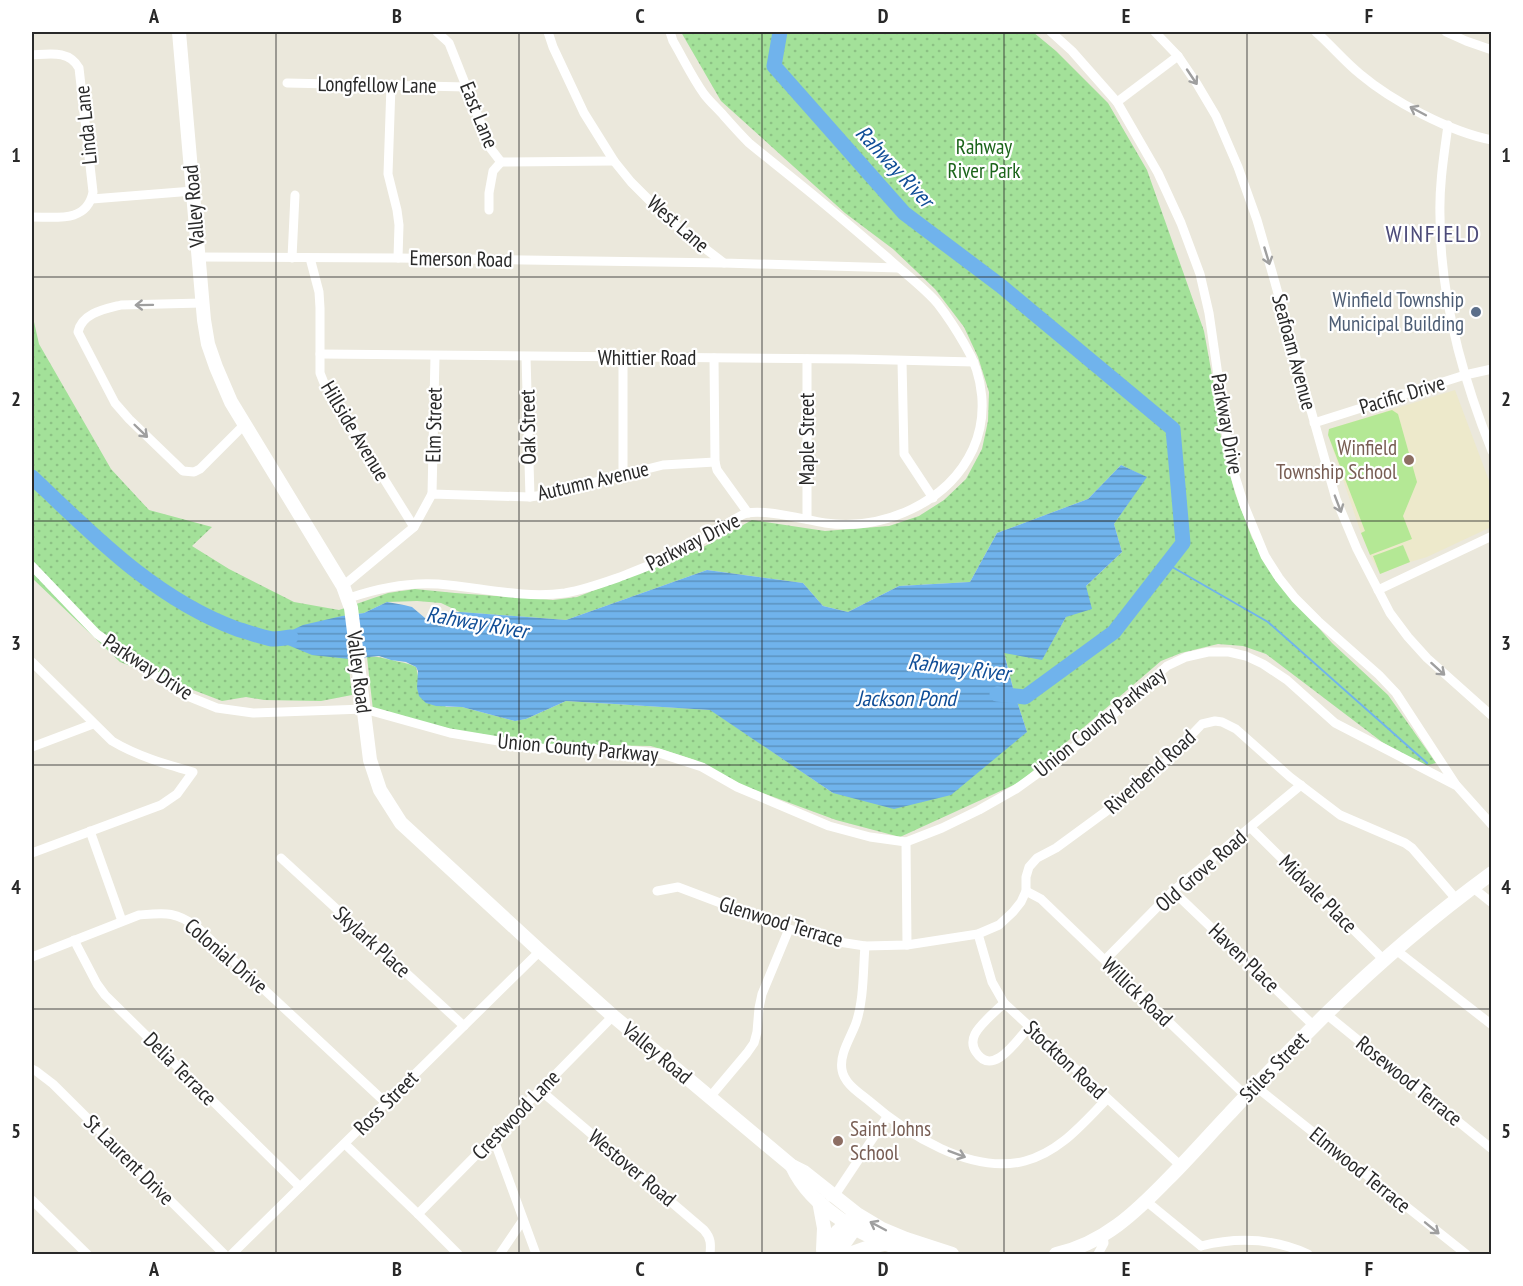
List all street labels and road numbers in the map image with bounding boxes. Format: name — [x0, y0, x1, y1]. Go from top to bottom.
street label: Longfellow Lane — [317, 70, 437, 99]
street label: East Lane — [454, 78, 505, 152]
street label: Linda Lane — [68, 84, 103, 166]
street label: Valley Road — [176, 164, 211, 250]
street label: West Lane — [642, 189, 715, 258]
street label: Emerson Road — [409, 244, 513, 273]
street label: Seafoam Avenue — [1266, 291, 1323, 413]
street label: Whittier Road — [598, 344, 696, 371]
street label: Pacific Drive — [1356, 369, 1448, 420]
street label: Parkway Drive — [1205, 371, 1250, 476]
street label: Hillside Avenue — [315, 376, 396, 486]
street label: Elm Street — [419, 387, 448, 463]
street label: Oak Street — [513, 389, 542, 465]
street label: Maple Street — [793, 393, 820, 485]
street label: Autumn Avenue — [534, 455, 651, 506]
street label: Parkway Drive — [641, 506, 744, 577]
street label: Parkway Drive — [98, 628, 198, 706]
street label: Valley Road — [341, 628, 378, 715]
street label: Union County Parkway — [1029, 660, 1171, 783]
street label: Riverbend Road — [1098, 724, 1201, 820]
street label: Union County Parkway — [497, 727, 660, 768]
street label: Old Grove Road — [1150, 824, 1252, 918]
street label: Midvale Place — [1273, 849, 1363, 939]
street label: Glenwood Terrace — [716, 890, 846, 953]
street label: Skylark Place — [328, 900, 417, 983]
street label: Colonial Drive — [179, 912, 274, 999]
street label: Haven Place — [1203, 917, 1286, 998]
street label: Willick Road — [1096, 951, 1179, 1032]
street label: Stockton Road — [1018, 1014, 1112, 1105]
street label: Valley Road — [616, 1015, 698, 1090]
street label: Stiles Street — [1233, 1025, 1314, 1108]
street label: Delia Terrace — [138, 1026, 223, 1111]
street label: Rosewood Terrace — [1351, 1030, 1468, 1132]
street label: Ross Street — [348, 1064, 424, 1141]
street label: Crestwood Lane — [466, 1064, 565, 1165]
street label: St Laurent Drive — [78, 1109, 180, 1211]
street label: Elmwood Terrace — [1304, 1121, 1416, 1219]
street label: Westover Road — [583, 1123, 682, 1212]

